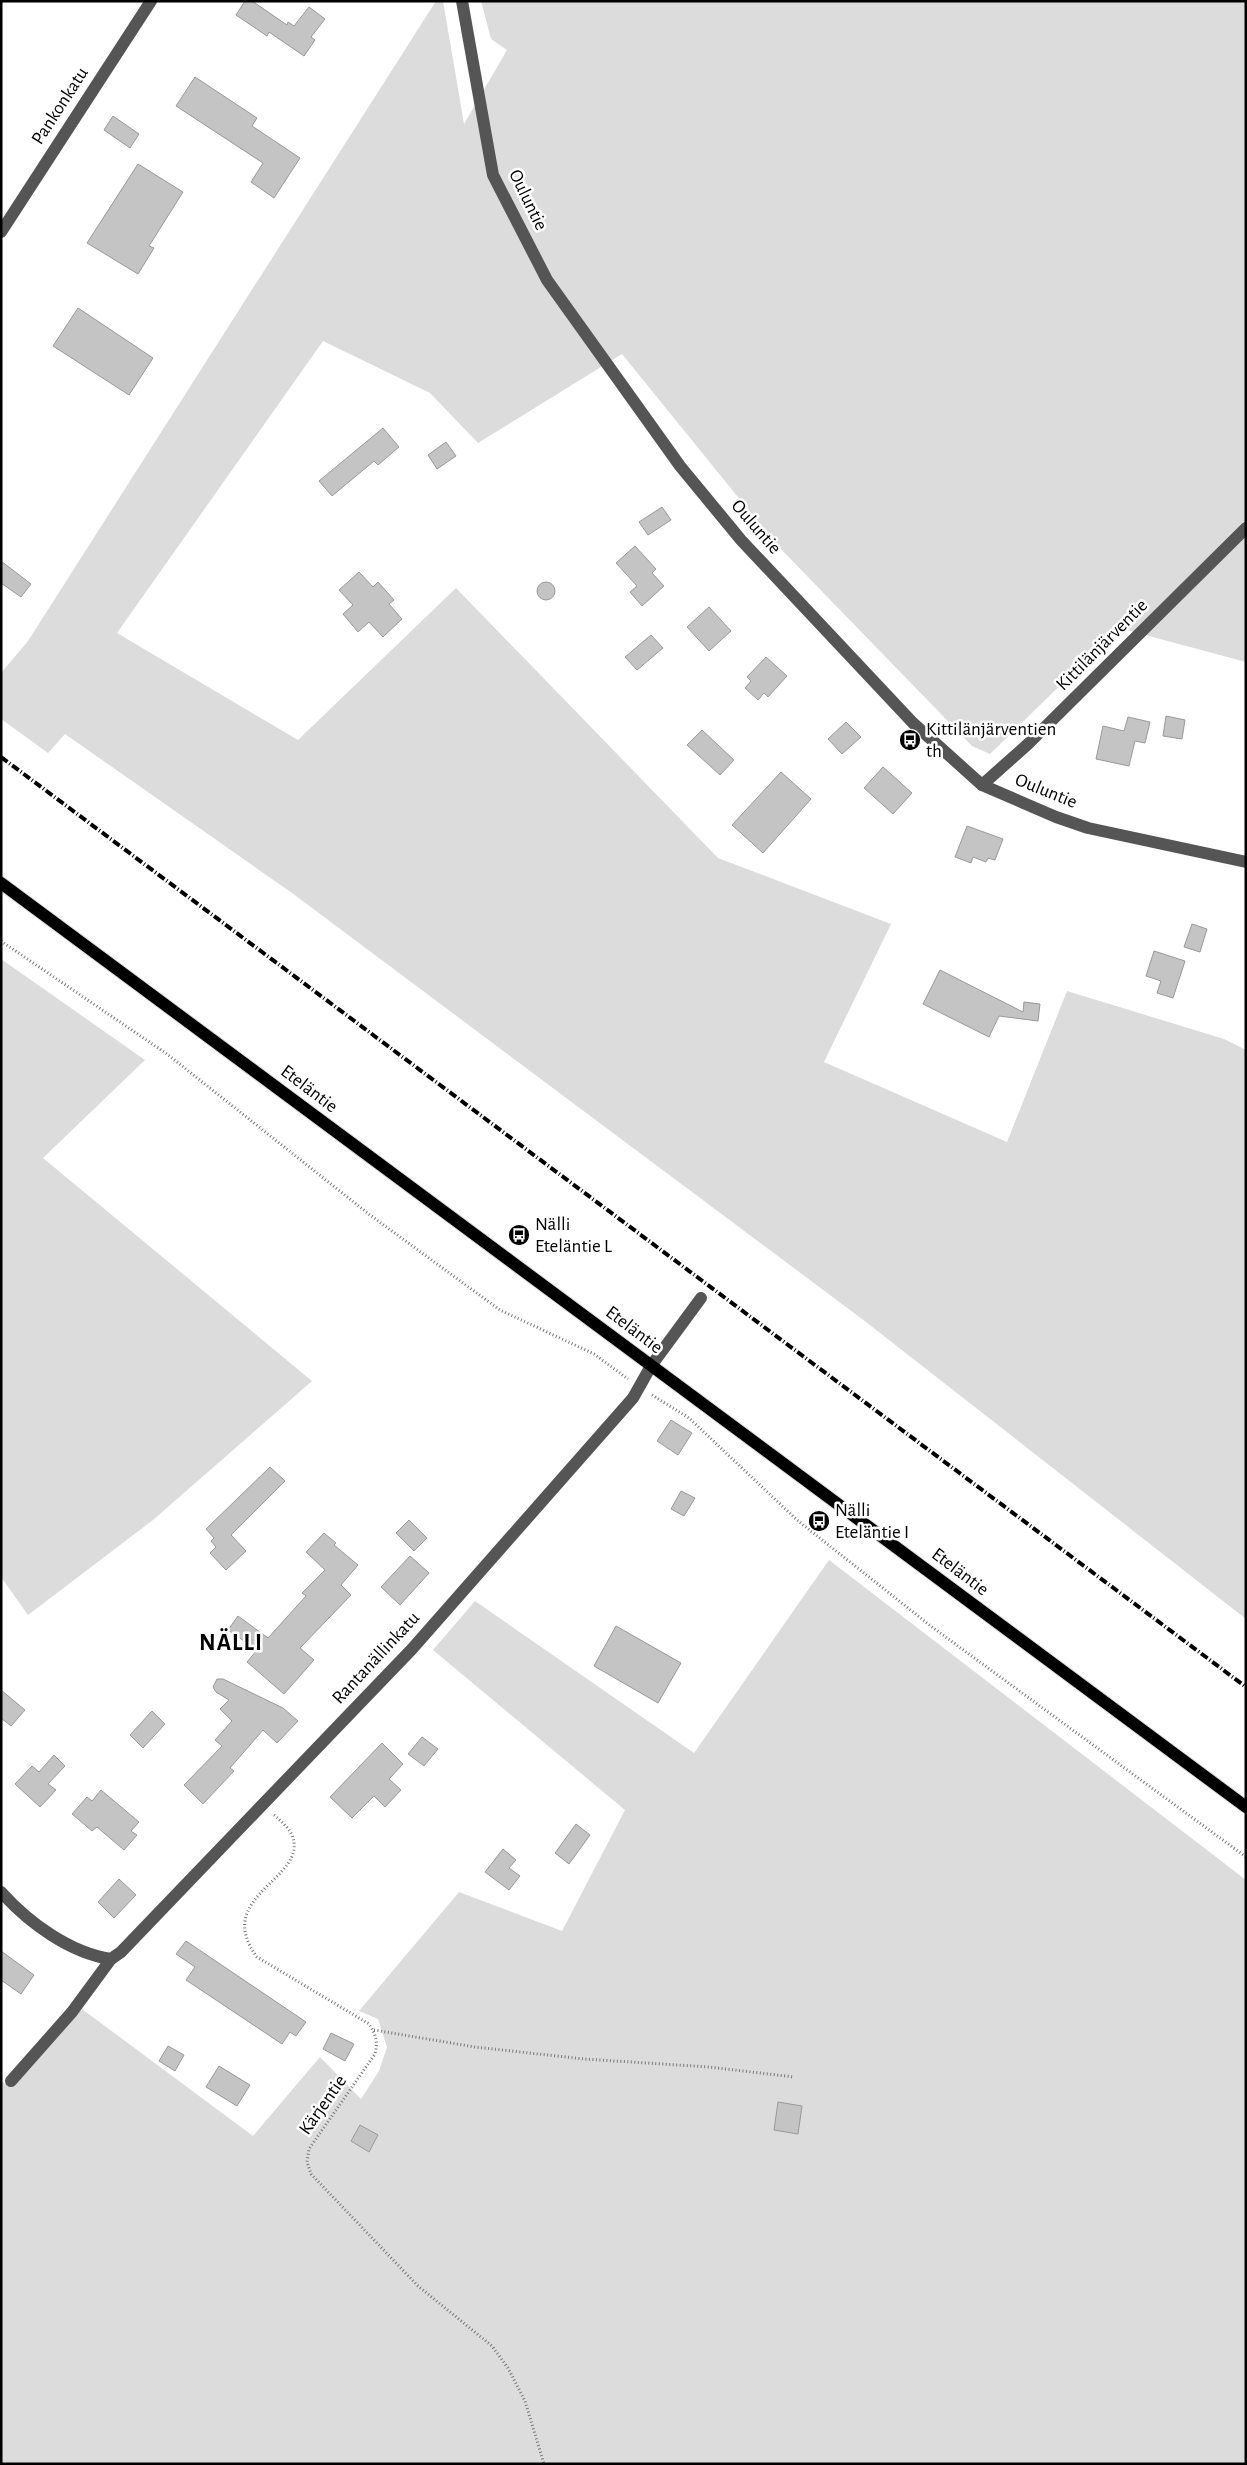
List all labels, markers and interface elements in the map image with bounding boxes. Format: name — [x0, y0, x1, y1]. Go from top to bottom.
street label: Pankonkatu — [28, 64, 92, 148]
street label: Ouluntie — [505, 167, 551, 233]
street label: Ouluntie — [727, 496, 785, 558]
street label: Kittilänjärventie — [1053, 596, 1151, 694]
place label: Kittilänjärventien th — [926, 720, 1056, 761]
bus stop icon: Kittilänjärventien th — [898, 728, 922, 752]
street label: Ouluntie — [1012, 770, 1080, 812]
street label: Eteläntie — [277, 1062, 341, 1116]
place label: Nälli Eteläntie L — [535, 1215, 612, 1256]
bus stop icon: Nälli Eteläntie L — [507, 1223, 531, 1247]
street label: Eteläntie — [602, 1303, 666, 1357]
place label: Nälli Eteläntie I — [835, 1501, 909, 1542]
bus stop icon: Nälli Eteläntie I — [807, 1509, 831, 1533]
street label: Eteläntie — [928, 1545, 992, 1599]
street label: Rantanällinkatu — [329, 1608, 424, 1708]
district label: NÄLLI — [199, 1628, 263, 1655]
street label: Kärjentie — [296, 2072, 350, 2138]

